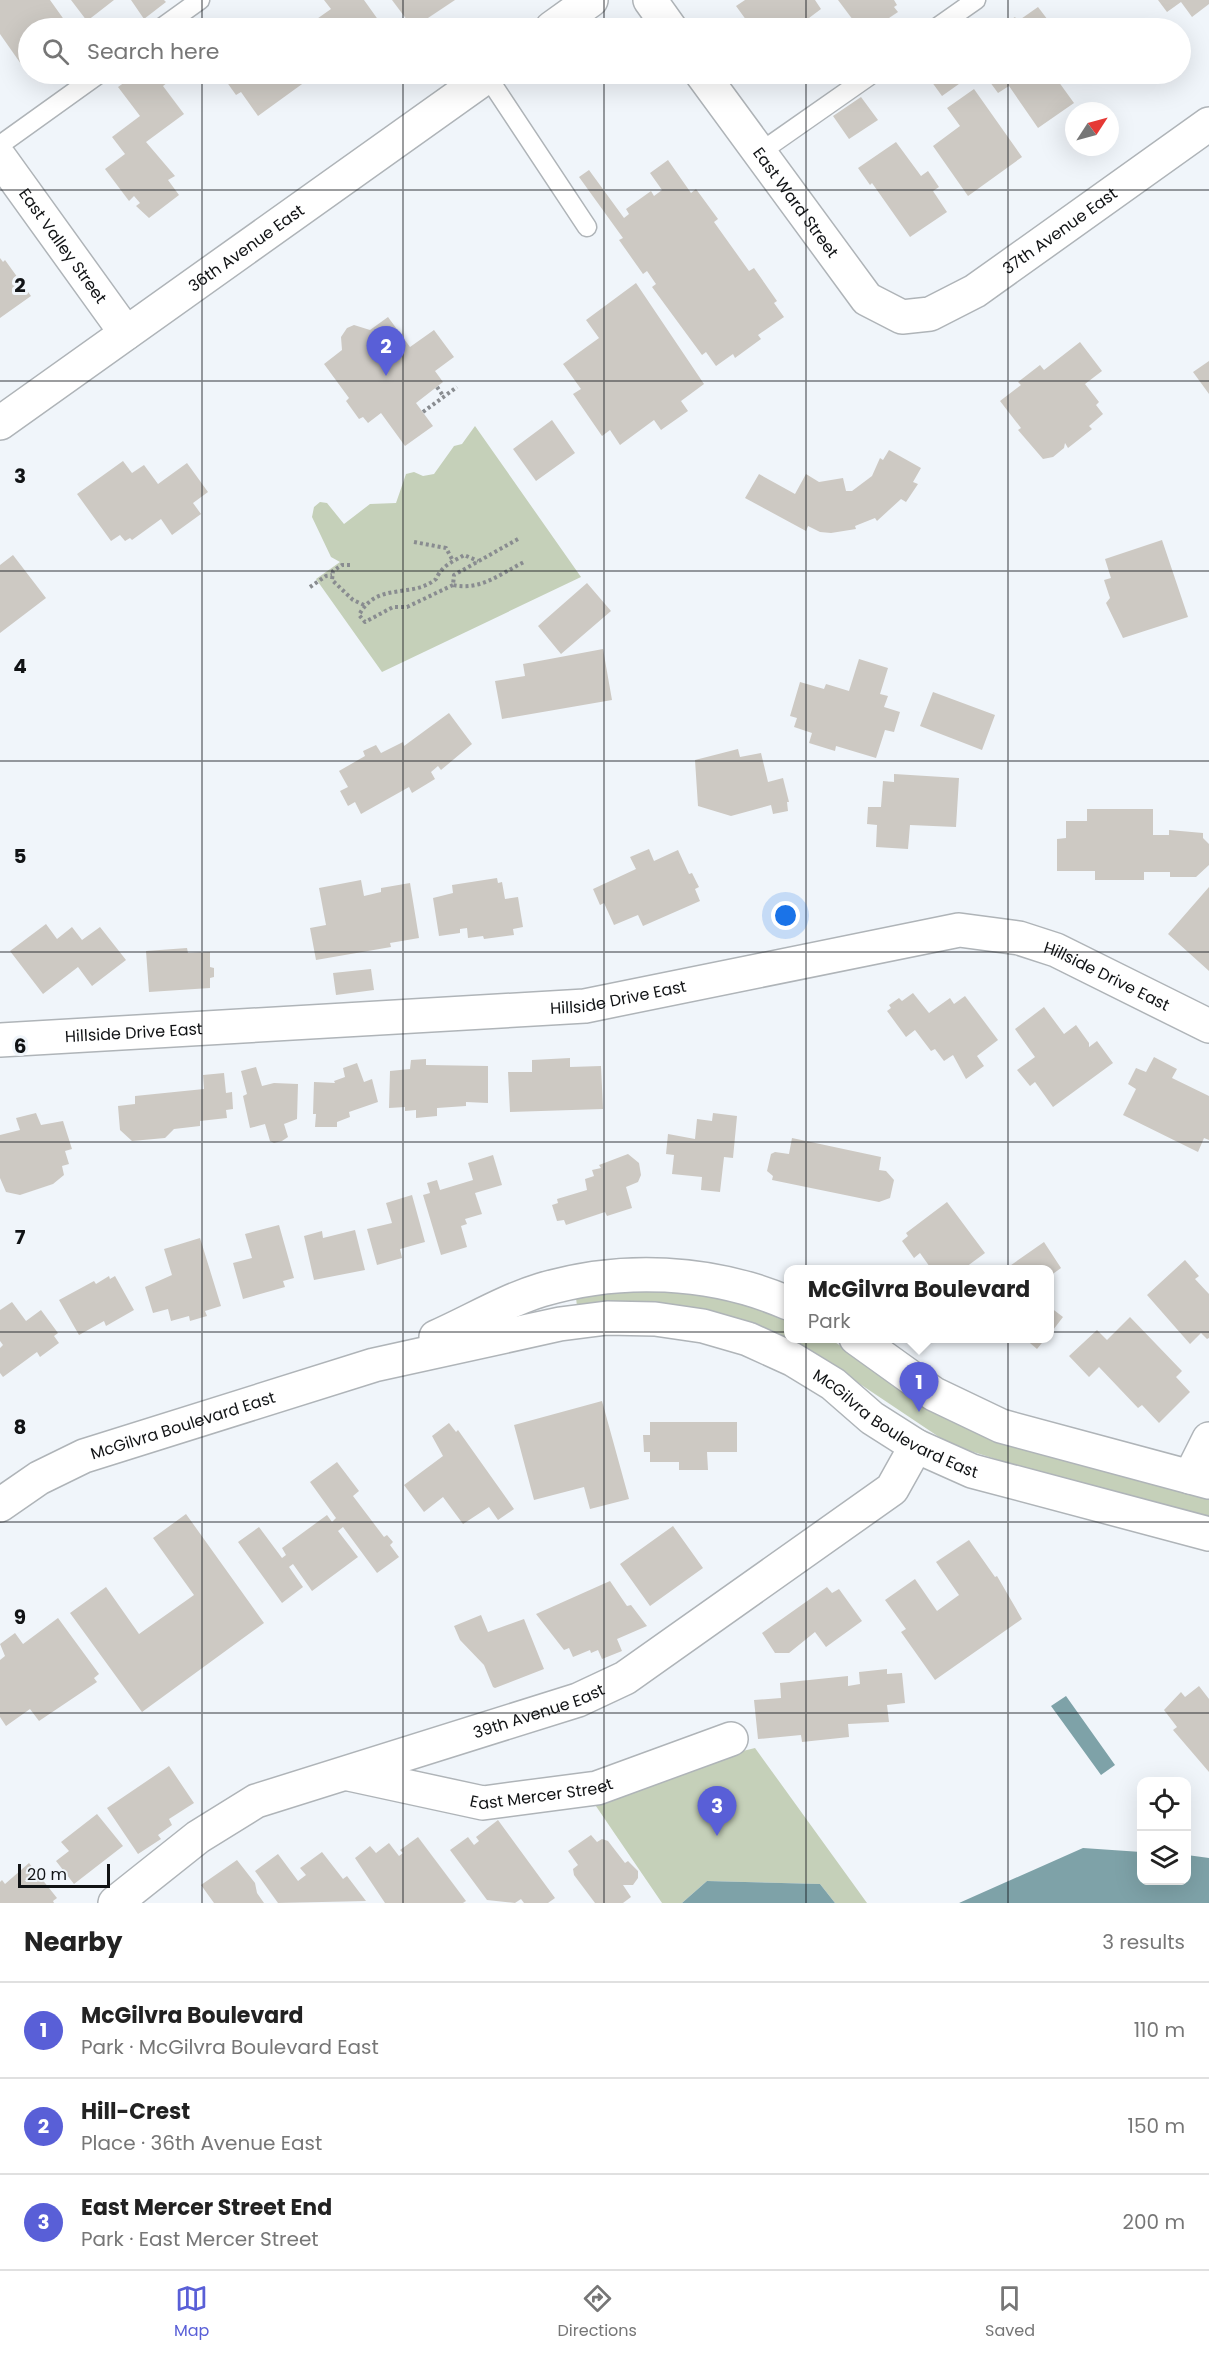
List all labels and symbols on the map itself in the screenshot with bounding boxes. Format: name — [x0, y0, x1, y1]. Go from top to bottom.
north arrow — [1065, 102, 1119, 156]
street label: East Ward Street — [747, 143, 844, 263]
street label: 37th Avenue East — [998, 182, 1122, 280]
street label: East Valley Street — [13, 184, 112, 308]
street label: 36th Avenue East — [184, 199, 309, 297]
text: 2 — [14, 271, 26, 299]
pin: 2 — [366, 326, 406, 376]
text: 3 — [14, 462, 26, 490]
text: 4 — [13, 652, 27, 680]
text: 5 — [14, 842, 27, 870]
your location — [771, 901, 800, 930]
street label: Hillside Drive East — [1041, 936, 1174, 1017]
street label: Hillside Drive East — [550, 975, 688, 1020]
street label: Hillside Drive East — [64, 1017, 203, 1048]
text: 6 — [14, 1032, 26, 1060]
text: 7 — [15, 1223, 26, 1251]
pin: 1 — [900, 1362, 938, 1412]
street label: McGilvra Boulevard East — [809, 1364, 981, 1484]
street label: McGilvra Boulevard East — [88, 1386, 278, 1465]
text: 8 — [14, 1413, 26, 1441]
text: 9 — [14, 1603, 26, 1631]
street label: 39th Avenue East — [470, 1678, 609, 1744]
street label: East Mercer Street — [468, 1772, 616, 1816]
pin: 3 — [698, 1786, 736, 1836]
scale bar — [18, 1861, 110, 1888]

